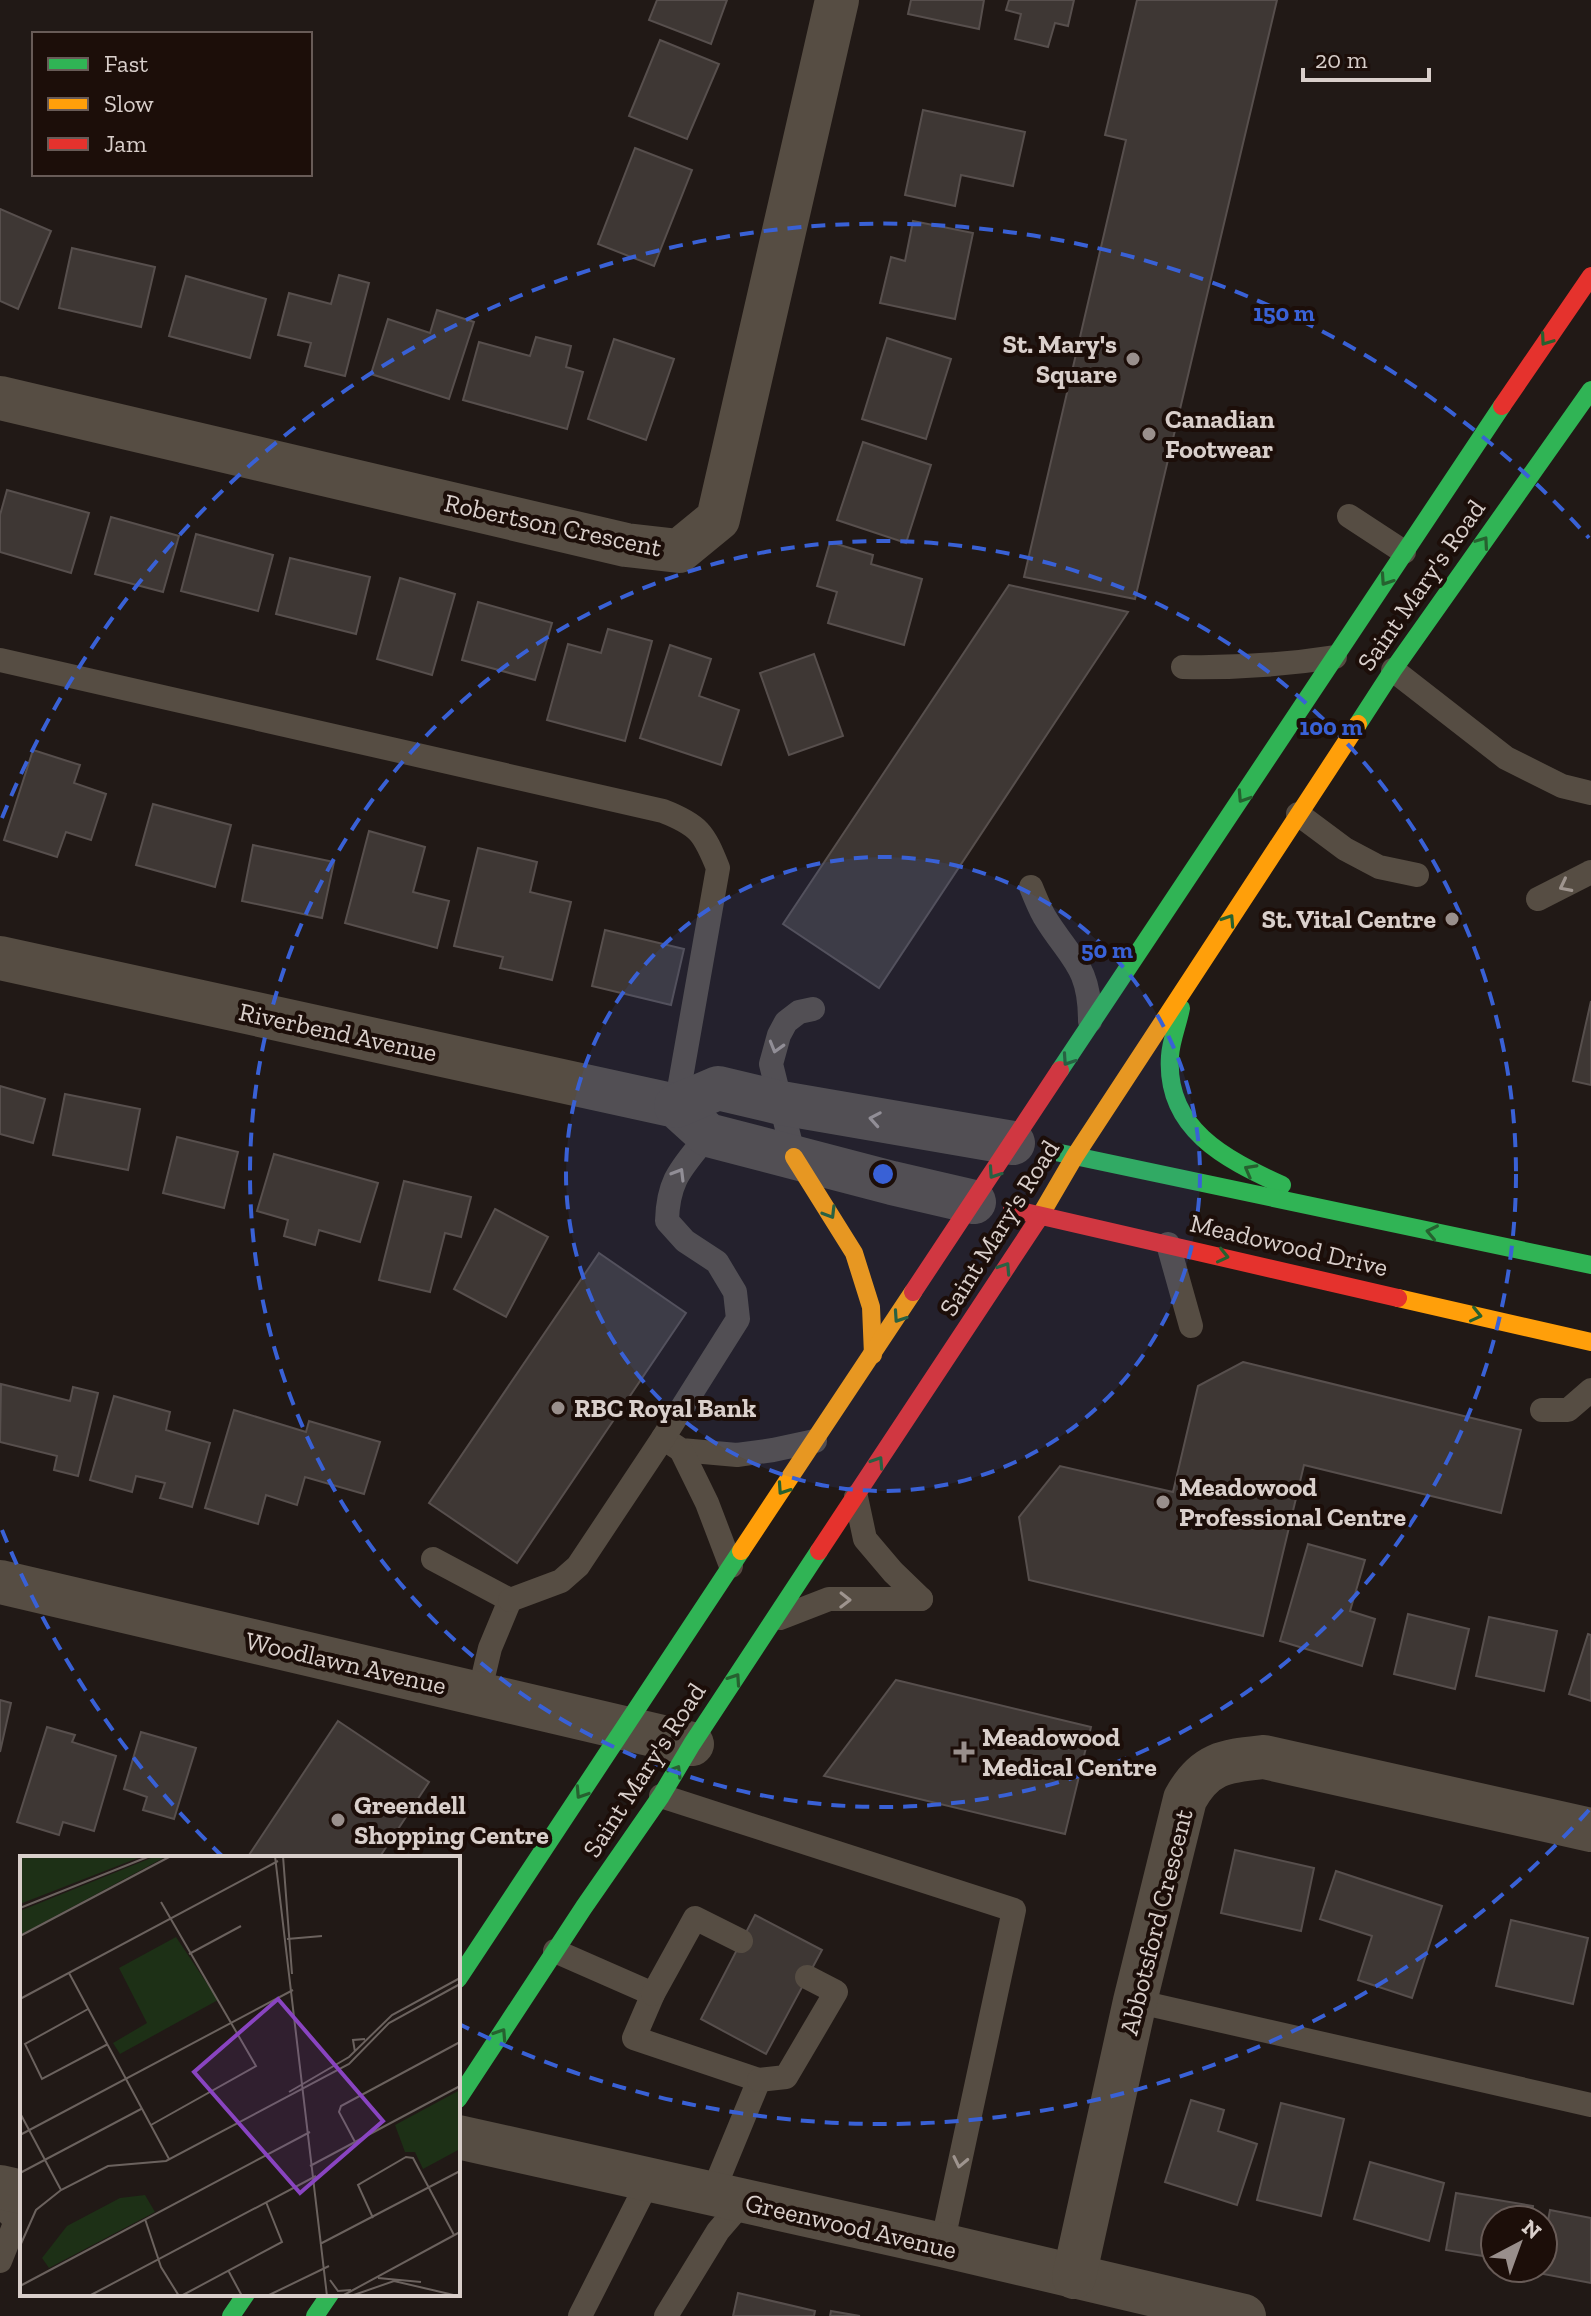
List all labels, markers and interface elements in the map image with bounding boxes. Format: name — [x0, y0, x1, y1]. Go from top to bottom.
legend — [32, 32, 312, 176]
scale bar — [1303, 32, 1429, 82]
text: 20 m — [1315, 45, 1368, 74]
text: Fast — [104, 49, 148, 78]
text: Slow — [104, 89, 154, 118]
text: Jam — [104, 129, 147, 158]
text: 150 m — [1253, 298, 1315, 327]
place label: St. Mary's Square — [1002, 328, 1117, 390]
one-way arrow — [1541, 332, 1556, 346]
marker: St. Mary's Square — [1124, 350, 1142, 368]
place label: Canadian Footwear — [1165, 403, 1275, 465]
marker: Canadian Footwear — [1140, 425, 1158, 443]
street label: Robertson Crescent — [441, 486, 665, 564]
street label: Saint Mary's Road — [1350, 493, 1492, 677]
one-way arrow — [1473, 536, 1488, 550]
one-way arrow — [1381, 571, 1396, 585]
text: 100 m — [1300, 712, 1362, 741]
one-way arrow — [1238, 788, 1253, 802]
one-way arrow — [1558, 876, 1573, 891]
place label: St. Vital Centre — [1262, 903, 1436, 935]
marker: St. Vital Centre — [1443, 910, 1461, 928]
one-way arrow — [1219, 914, 1234, 929]
text: 50 m — [1081, 935, 1133, 964]
street label: Riverbend Avenue — [236, 995, 440, 1069]
one-way arrow — [769, 1040, 785, 1053]
one-way arrow — [1063, 1052, 1078, 1066]
one-way arrow — [868, 1112, 882, 1129]
street label: Saint Mary's Road — [932, 1134, 1066, 1322]
centre of rings — [869, 1160, 897, 1188]
one-way arrow — [989, 1164, 1004, 1178]
one-way arrow — [1244, 1164, 1259, 1179]
one-way arrow — [669, 1169, 684, 1183]
one-way arrow — [820, 1204, 836, 1219]
street label: Meadowood Drive — [1187, 1207, 1391, 1283]
one-way arrow — [1426, 1224, 1440, 1241]
one-way arrow — [1215, 1247, 1229, 1264]
one-way arrow — [996, 1262, 1011, 1277]
one-way arrow — [1468, 1306, 1482, 1323]
one-way arrow — [893, 1308, 908, 1322]
place label: RBC Royal Bank — [574, 1392, 757, 1424]
marker: RBC Royal Bank — [549, 1399, 567, 1417]
one-way arrow — [869, 1456, 884, 1471]
place label: Meadowood Professional Centre — [1179, 1471, 1407, 1533]
one-way arrow — [777, 1480, 792, 1495]
marker: Meadowood Professional Centre — [1154, 1493, 1172, 1511]
one-way arrow — [839, 1591, 852, 1608]
street label: Woodlawn Avenue — [242, 1624, 450, 1702]
one-way arrow — [725, 1674, 740, 1688]
street label: Saint Mary's Road — [576, 1677, 712, 1863]
place label: Meadowood Medical Centre — [982, 1721, 1157, 1783]
marker: Meadowood Medical Centre — [953, 1741, 975, 1763]
one-way arrow — [666, 1765, 682, 1780]
one-way arrow — [576, 1784, 591, 1799]
place label: Greendell Shopping Centre — [354, 1789, 549, 1851]
street label: Abbotsford Crescent — [1112, 1805, 1200, 2038]
marker: Greendell Shopping Centre — [329, 1811, 347, 1829]
inset map — [20, 1856, 460, 2296]
one-way arrow — [491, 2028, 506, 2042]
one-way arrow — [952, 2155, 969, 2169]
street label: Greenwood Avenue — [742, 2186, 960, 2266]
north arrow — [1479, 2204, 1559, 2284]
text: N — [1517, 2214, 1547, 2245]

